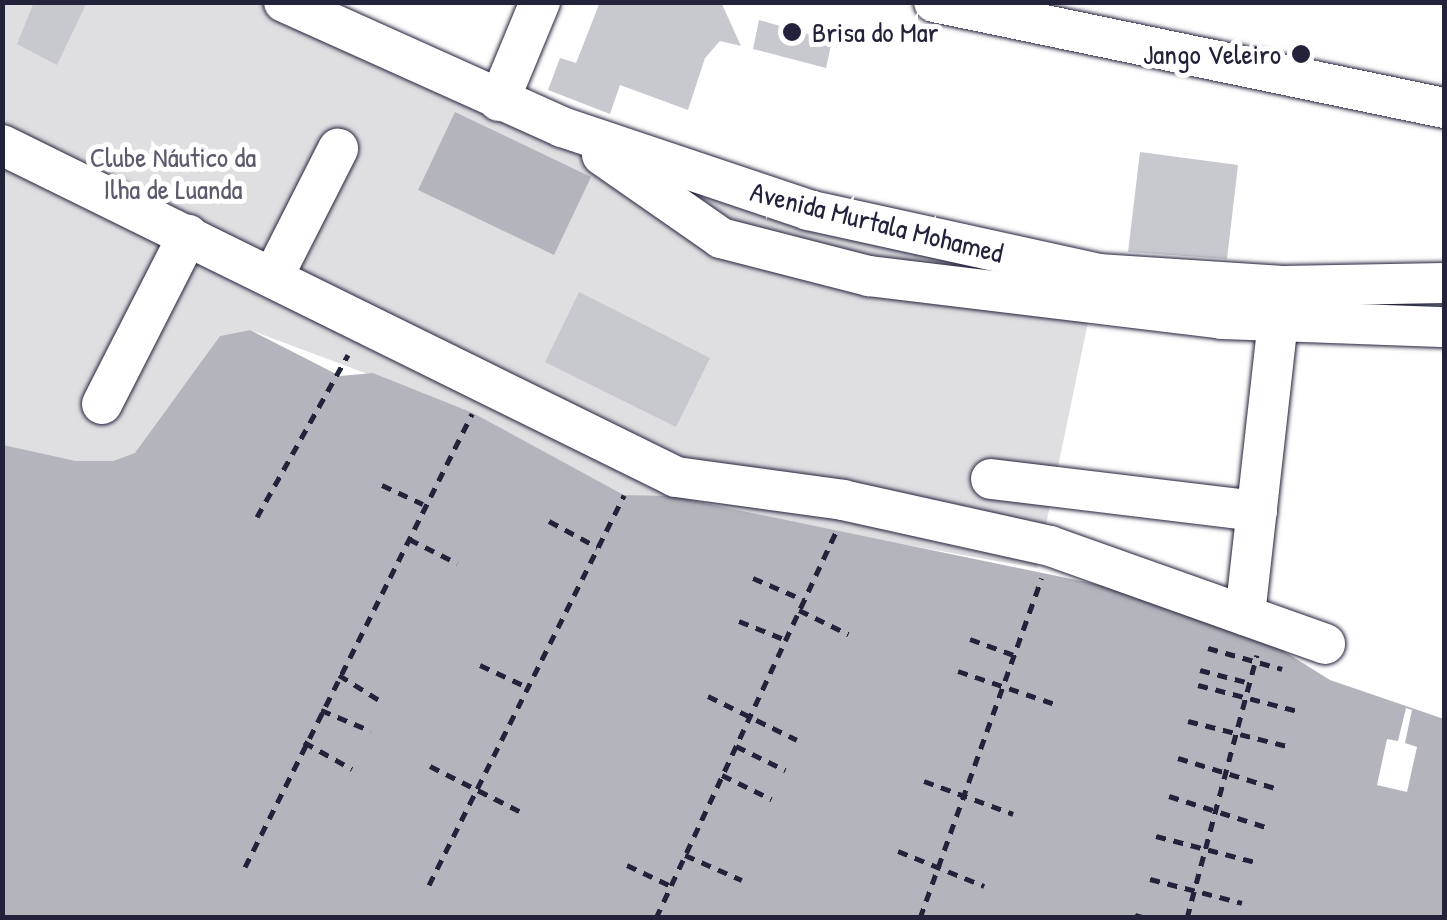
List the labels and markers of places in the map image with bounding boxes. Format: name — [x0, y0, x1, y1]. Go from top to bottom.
place label: Brisa do Mar — [812, 15, 939, 49]
marker: Brisa do Mar — [781, 21, 803, 43]
place label: Jango Veleiro — [1143, 37, 1281, 71]
marker: Jango Veleiro — [1290, 43, 1312, 65]

